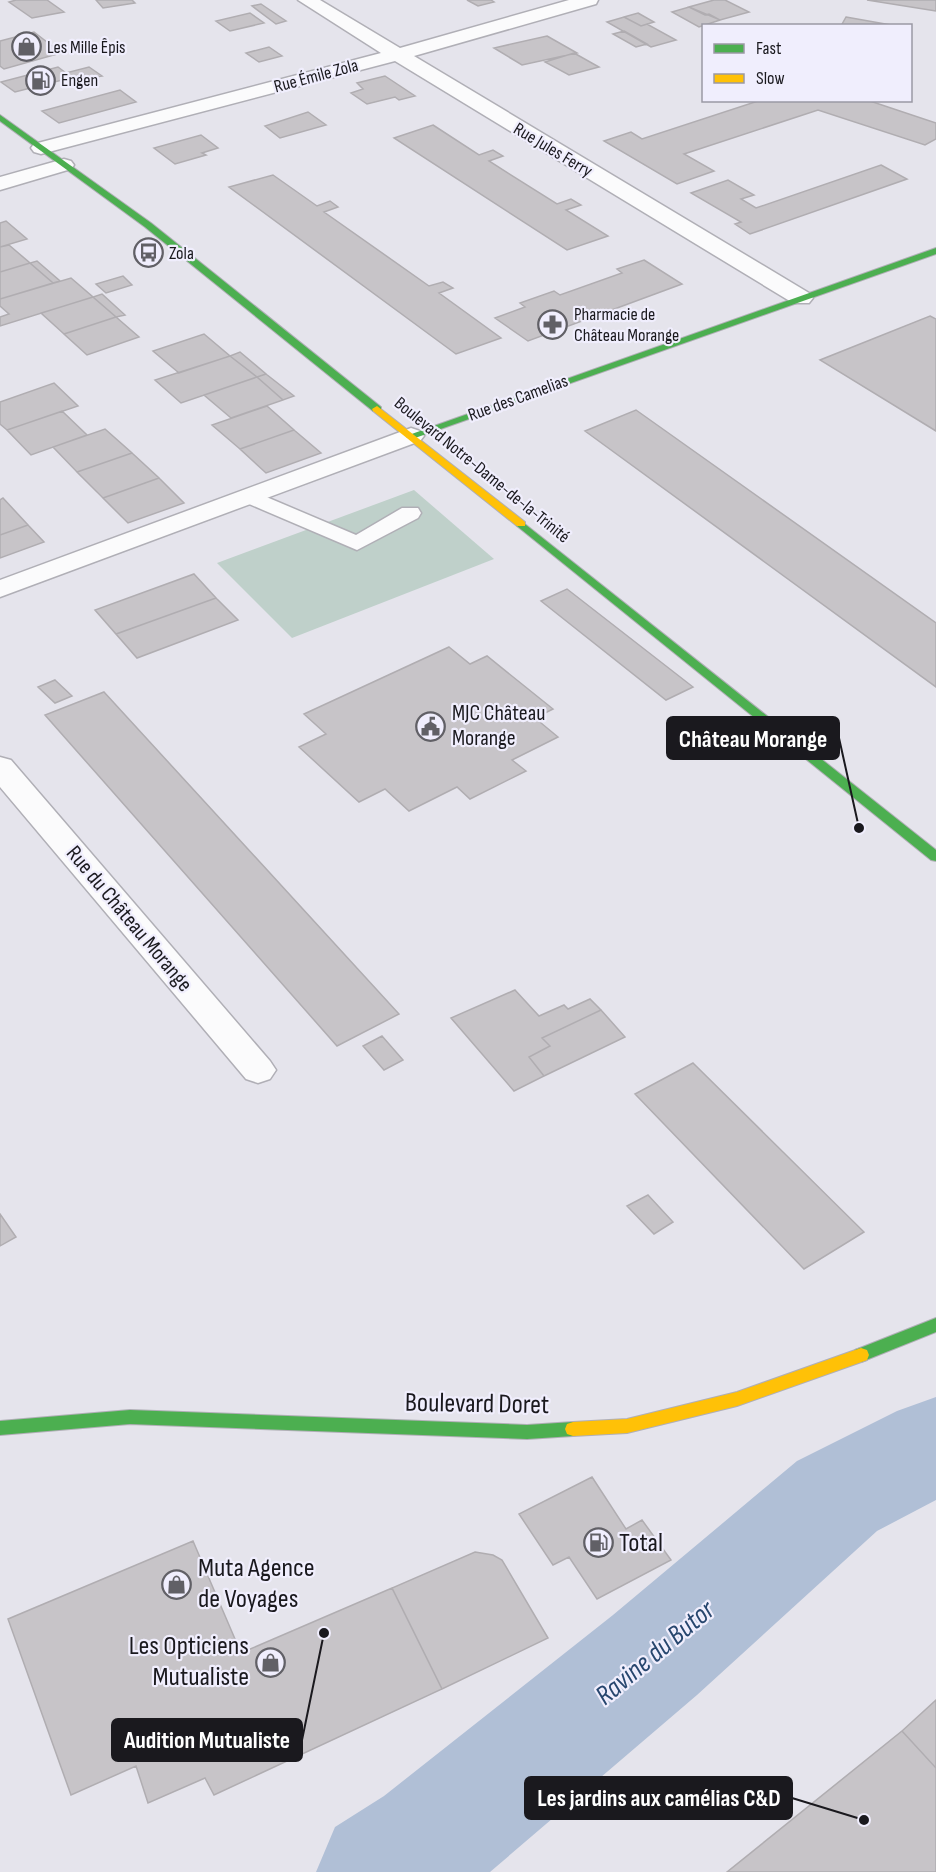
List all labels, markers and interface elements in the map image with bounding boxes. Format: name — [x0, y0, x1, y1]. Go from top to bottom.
legend — [702, 24, 912, 102]
shop icon: Les Mille Êpis — [10, 31, 42, 63]
place label: Les Mille Êpis — [47, 37, 126, 58]
text: Fast — [756, 38, 782, 59]
street label: Rue Émile Zola — [271, 55, 361, 97]
fuel station icon: Engen — [24, 64, 56, 96]
text: Slow — [756, 68, 785, 89]
place label: Engen — [61, 70, 98, 91]
street label: Rue Jules Ferry — [510, 118, 596, 182]
bus stop icon: Zola — [132, 237, 164, 269]
place label: Zola — [169, 243, 194, 264]
place label: Pharmacie de Château Morange — [574, 304, 679, 346]
pharmacy icon: Pharmacie de Château Morange — [537, 308, 569, 340]
street label: Rue des Camelias — [465, 370, 571, 426]
street label: Boulevard Notre-Dame-de-la-Trinité — [390, 393, 574, 547]
place label: MJC Château Morange — [452, 700, 545, 752]
public building icon: MJC Château Morange — [415, 710, 447, 742]
callout: Château Morange — [667, 717, 839, 759]
text: Château Morange — [679, 725, 827, 754]
street label: Rue du Château Morange — [60, 841, 198, 997]
street label: Boulevard Doret — [405, 1387, 549, 1421]
fuel station icon: Total — [582, 1527, 614, 1559]
place label: Total — [619, 1527, 663, 1559]
place label: Muta Agence de Voyages — [198, 1552, 315, 1615]
shop icon: Muta Agence de Voyages — [161, 1568, 193, 1600]
water label: Ravine du Butor — [589, 1593, 722, 1712]
place label: Les Opticiens Mutualiste — [129, 1630, 249, 1693]
shop icon: Les Opticiens Mutualiste — [254, 1646, 286, 1678]
callout: Audition Mutualiste — [112, 1719, 302, 1761]
text: Audition Mutualiste — [123, 1726, 290, 1755]
callout: Les jardins aux camélias C&D — [525, 1777, 792, 1819]
text: Les jardins aux camélias C&D — [537, 1784, 781, 1813]

